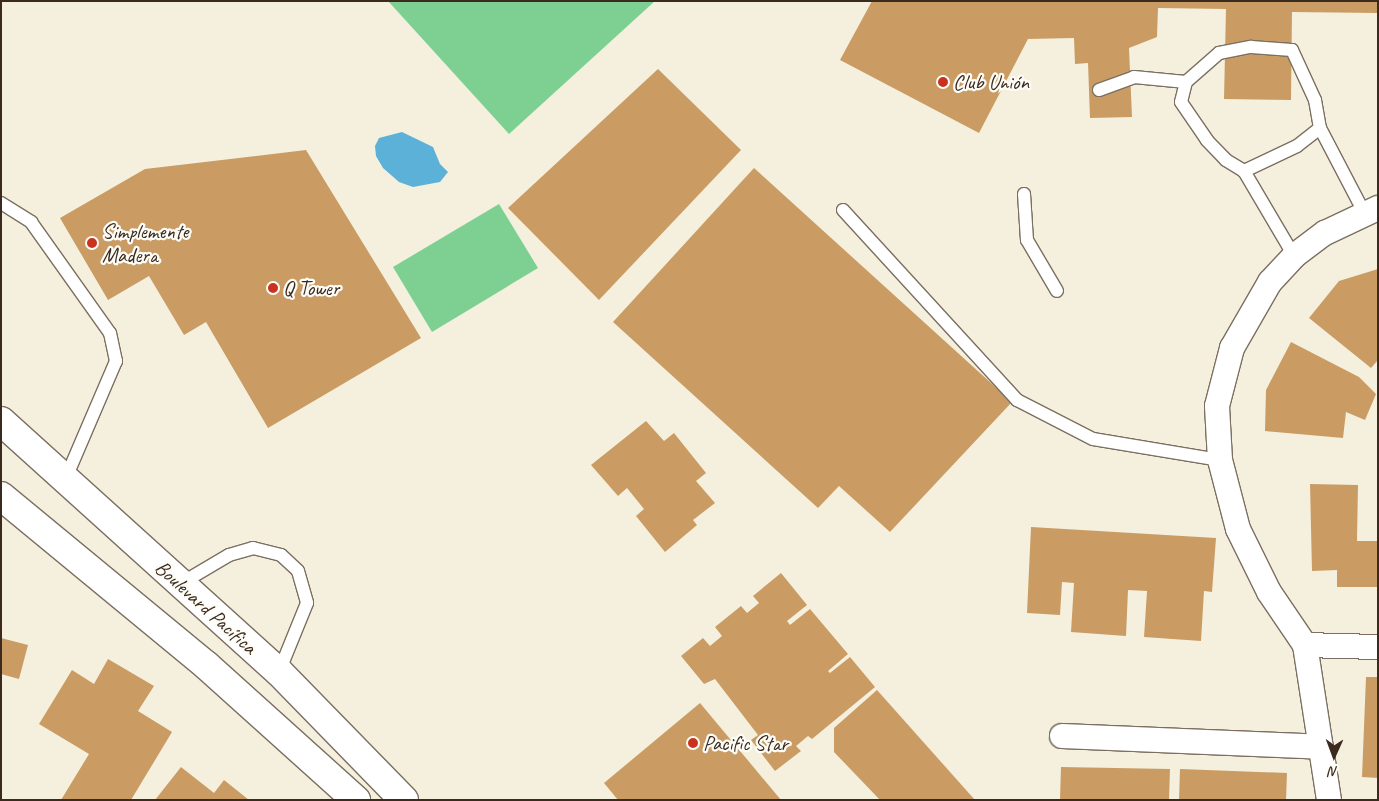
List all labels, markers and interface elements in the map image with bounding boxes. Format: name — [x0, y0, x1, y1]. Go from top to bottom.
place label: Club Unión — [953, 69, 1029, 95]
marker: Club Unión — [937, 76, 949, 88]
place label: Simplemente Madera — [102, 218, 188, 268]
marker: Simplemente Madera — [86, 237, 98, 249]
place label: Q Tower — [283, 275, 339, 301]
marker: Q Tower — [267, 282, 279, 294]
street label: Boulevard Pacífica — [150, 554, 262, 660]
place label: Pacific Star — [703, 730, 789, 756]
north arrow — [1309, 731, 1359, 781]
marker: Pacific Star — [687, 737, 699, 749]
text: N — [1329, 763, 1338, 780]

